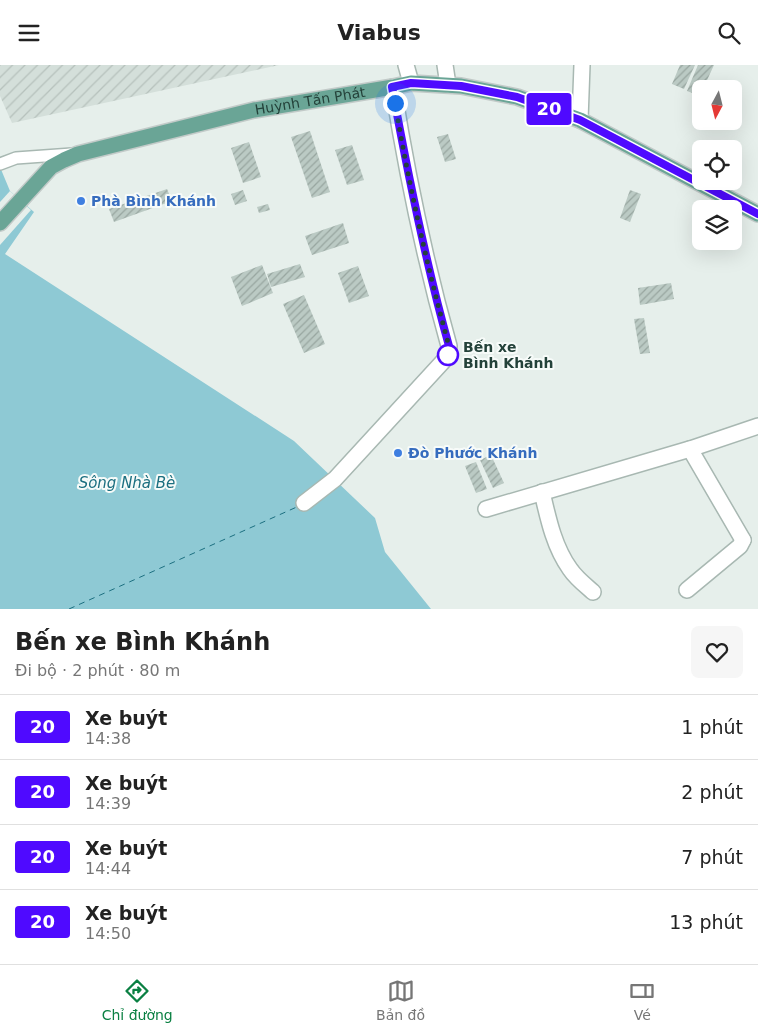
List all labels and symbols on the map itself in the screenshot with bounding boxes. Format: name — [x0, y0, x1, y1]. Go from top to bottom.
north arrow — [692, 80, 742, 130]
street label: Huỳnh Tấn Phát — [254, 84, 367, 118]
your location — [383, 91, 408, 116]
line badge: 20 — [526, 93, 572, 125]
place label: Phà Bình Khánh — [91, 193, 216, 209]
marker: Phà Bình Khánh — [75, 195, 87, 207]
place label: Bến xe Bình Khánh — [463, 339, 553, 371]
marker: Bến xe Bình Khánh — [437, 344, 459, 366]
place label: Đò Phước Khánh — [408, 445, 537, 461]
marker: Đò Phước Khánh — [392, 447, 404, 459]
water label: Sông Nhà Bè — [79, 474, 175, 492]

